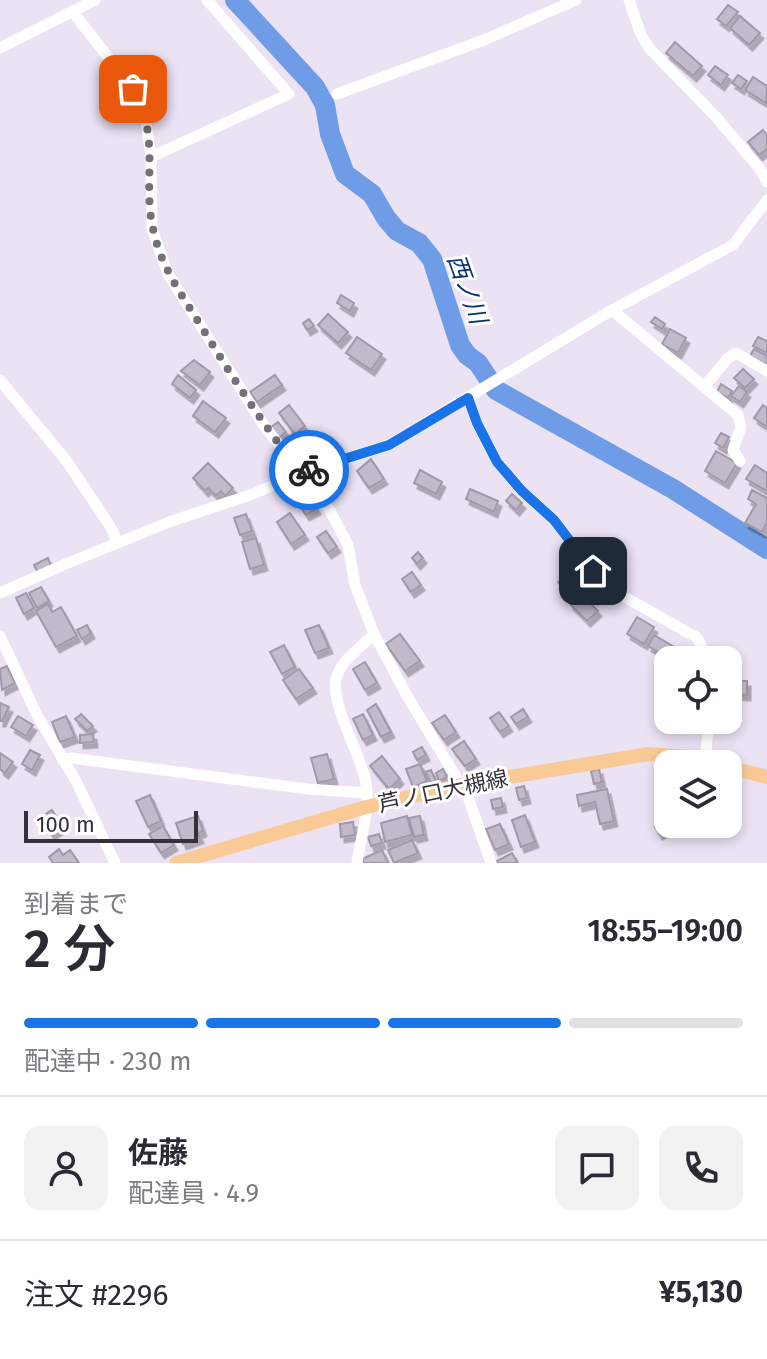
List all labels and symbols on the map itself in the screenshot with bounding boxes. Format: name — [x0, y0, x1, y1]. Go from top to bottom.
pin — [99, 55, 167, 123]
water label: 西ノ川 — [442, 250, 493, 330]
courier — [269, 430, 349, 510]
pin — [559, 537, 627, 605]
street label: 芦ノ口大槻線 — [376, 764, 510, 818]
scale bar — [24, 807, 198, 843]

